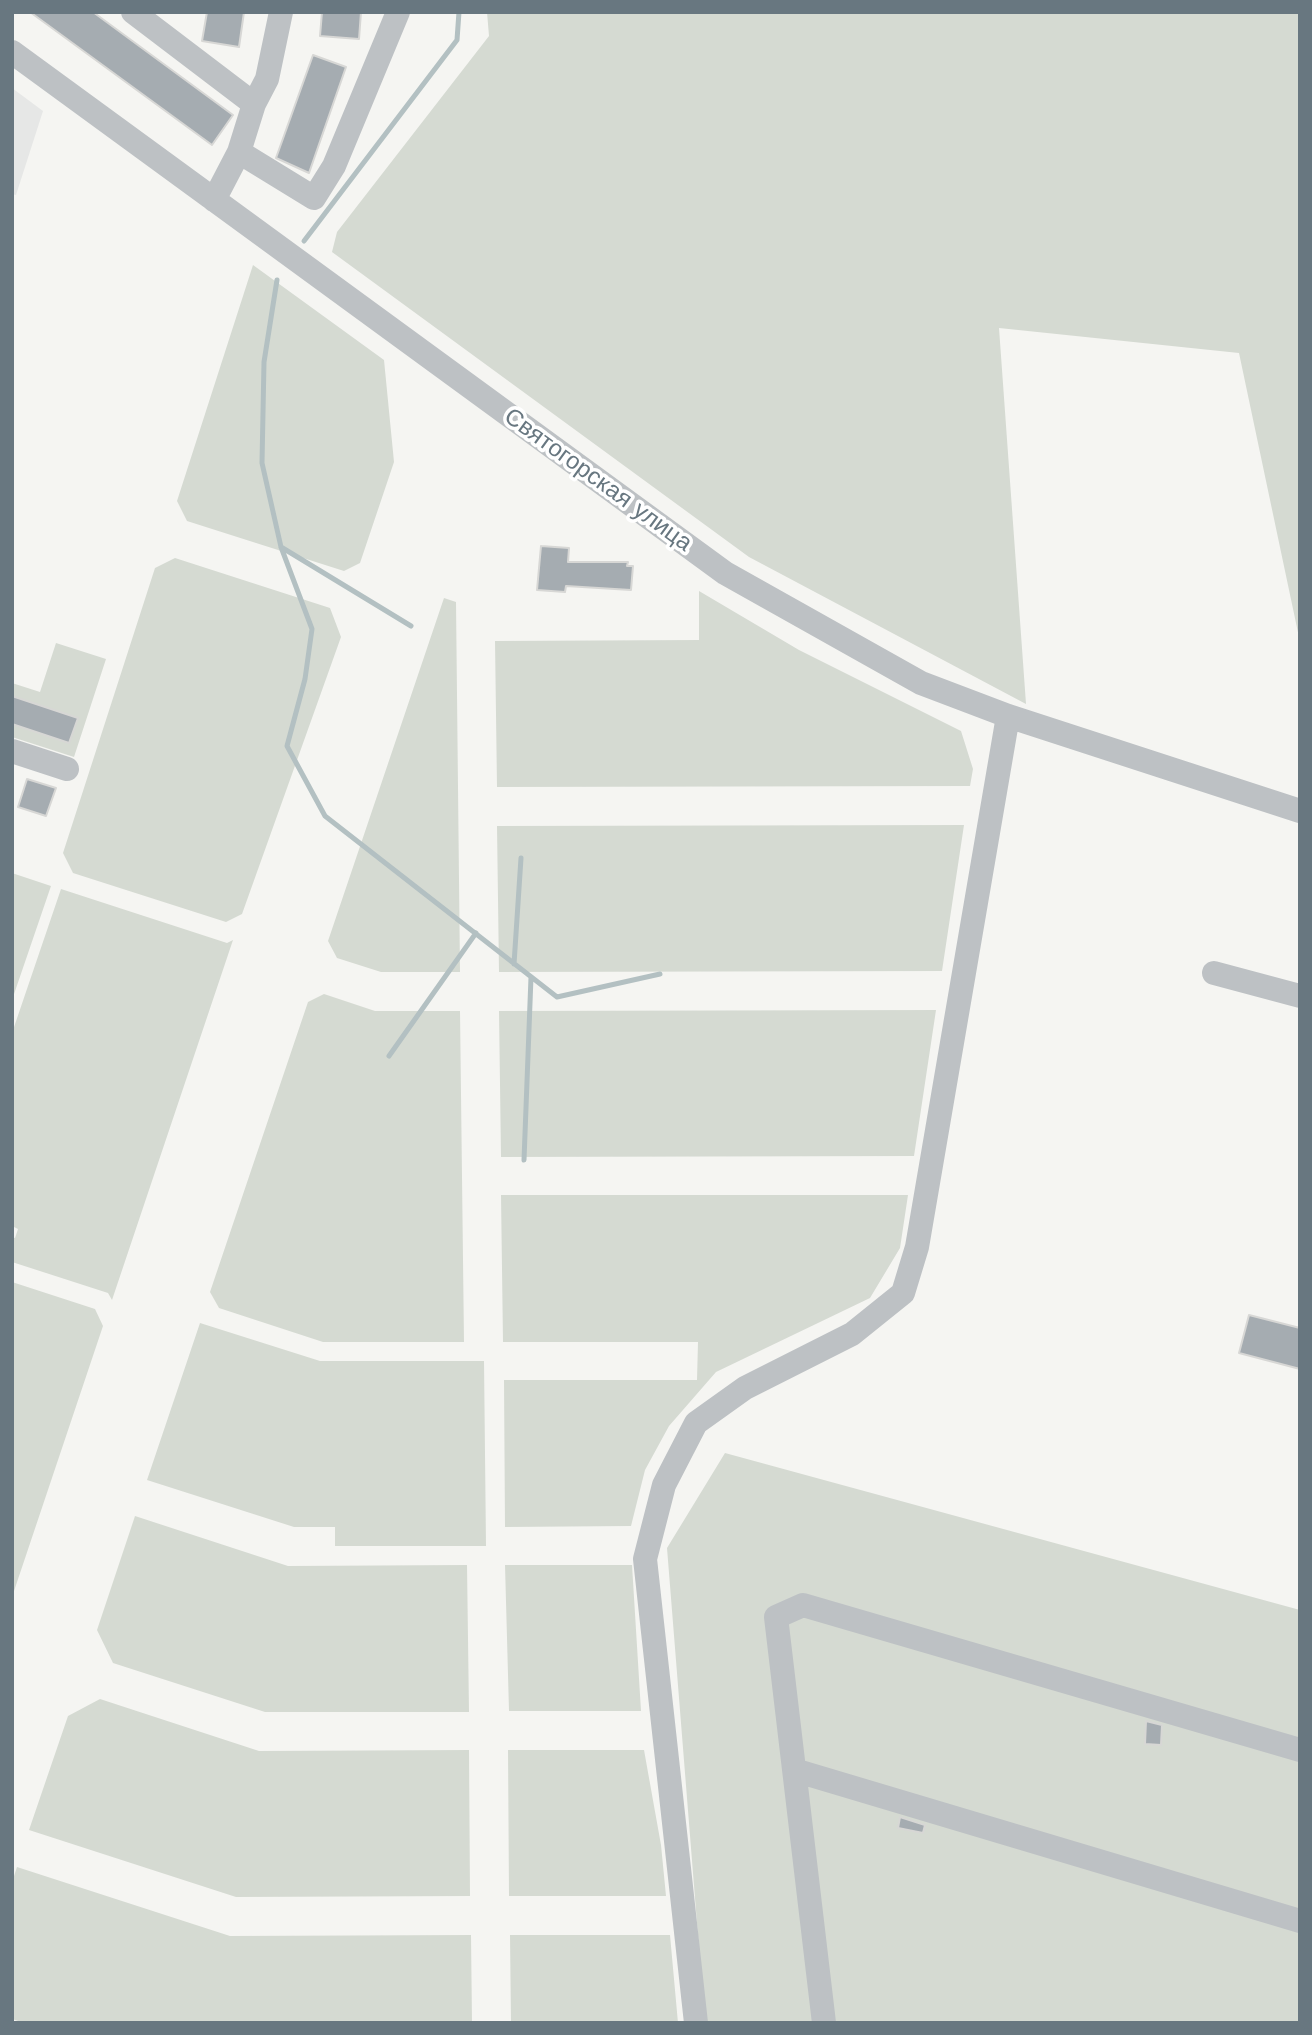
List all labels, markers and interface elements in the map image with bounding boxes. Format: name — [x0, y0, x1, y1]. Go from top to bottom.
street label: Святогорская улица — [498, 402, 698, 558]

